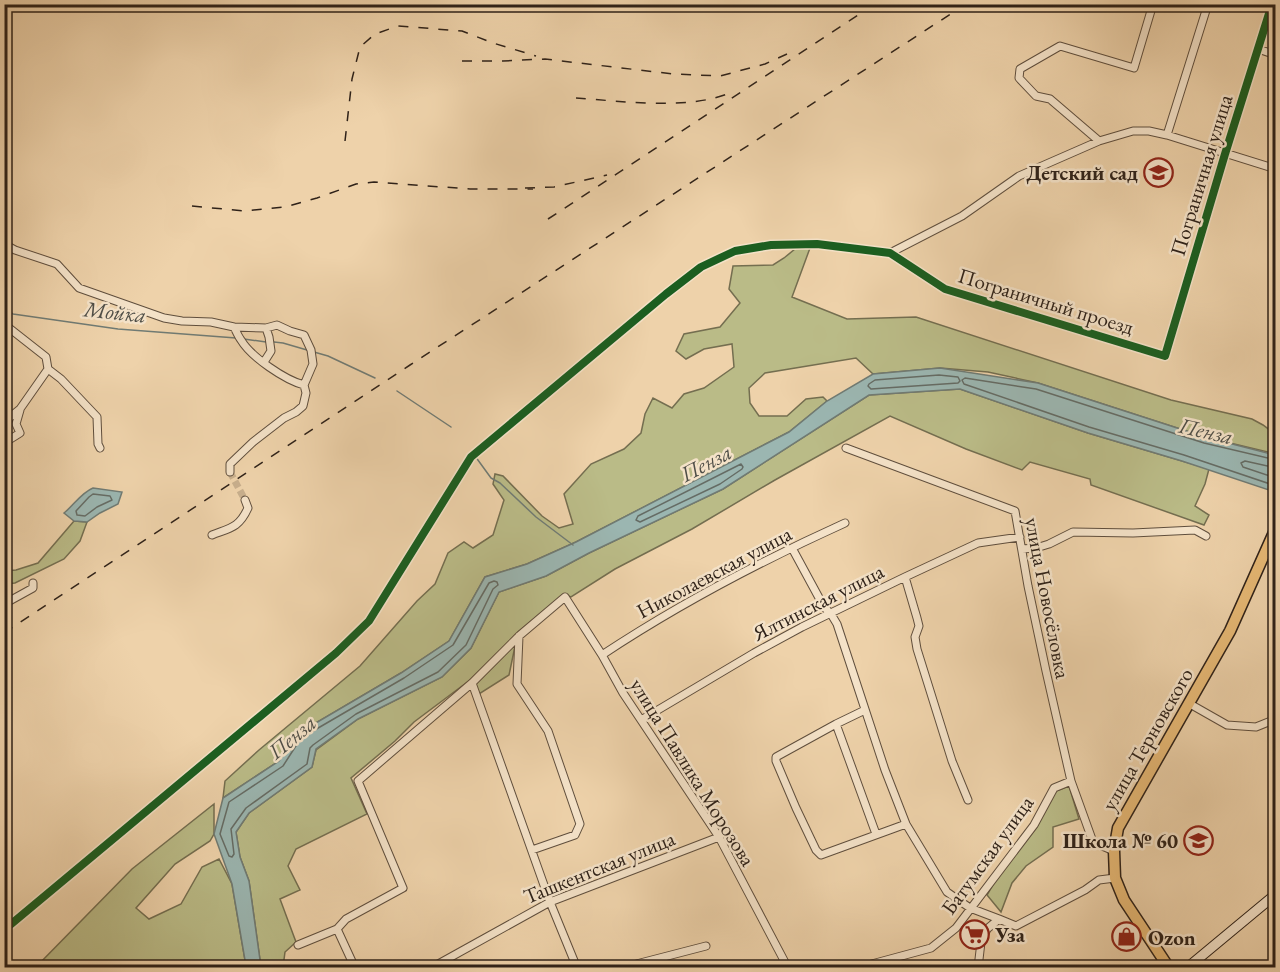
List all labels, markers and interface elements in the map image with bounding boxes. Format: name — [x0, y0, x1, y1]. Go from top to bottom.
street label: Пограничная улица — [1164, 90, 1239, 259]
school or university icon: Детский сад — [1143, 156, 1175, 188]
place label: Детский сад — [1026, 159, 1138, 186]
street label: Пограничный проезд — [955, 262, 1137, 341]
water label: Мойка — [81, 294, 148, 330]
water label: Пенза — [1175, 411, 1236, 451]
water label: Пенза — [674, 437, 737, 489]
street label: улица Новосёловка — [1019, 515, 1077, 682]
street label: Николаевская улица — [632, 519, 797, 624]
street label: Ялтинская улица — [747, 557, 889, 647]
street label: улица Терновского — [1095, 663, 1199, 815]
street label: улица Павлика Морозова — [624, 673, 762, 872]
water label: Пенза — [261, 708, 322, 766]
street label: Батумская улица — [935, 790, 1040, 920]
street label: Ташкентская улица — [519, 824, 679, 910]
school or university icon: Школа № 60 — [1183, 824, 1215, 856]
place label: Школа № 60 — [1063, 827, 1178, 854]
supermarket icon: Уза — [958, 918, 990, 950]
place label: Уза — [994, 921, 1026, 948]
shop icon: Ozon — [1111, 921, 1143, 953]
place label: Ozon — [1148, 924, 1196, 951]

